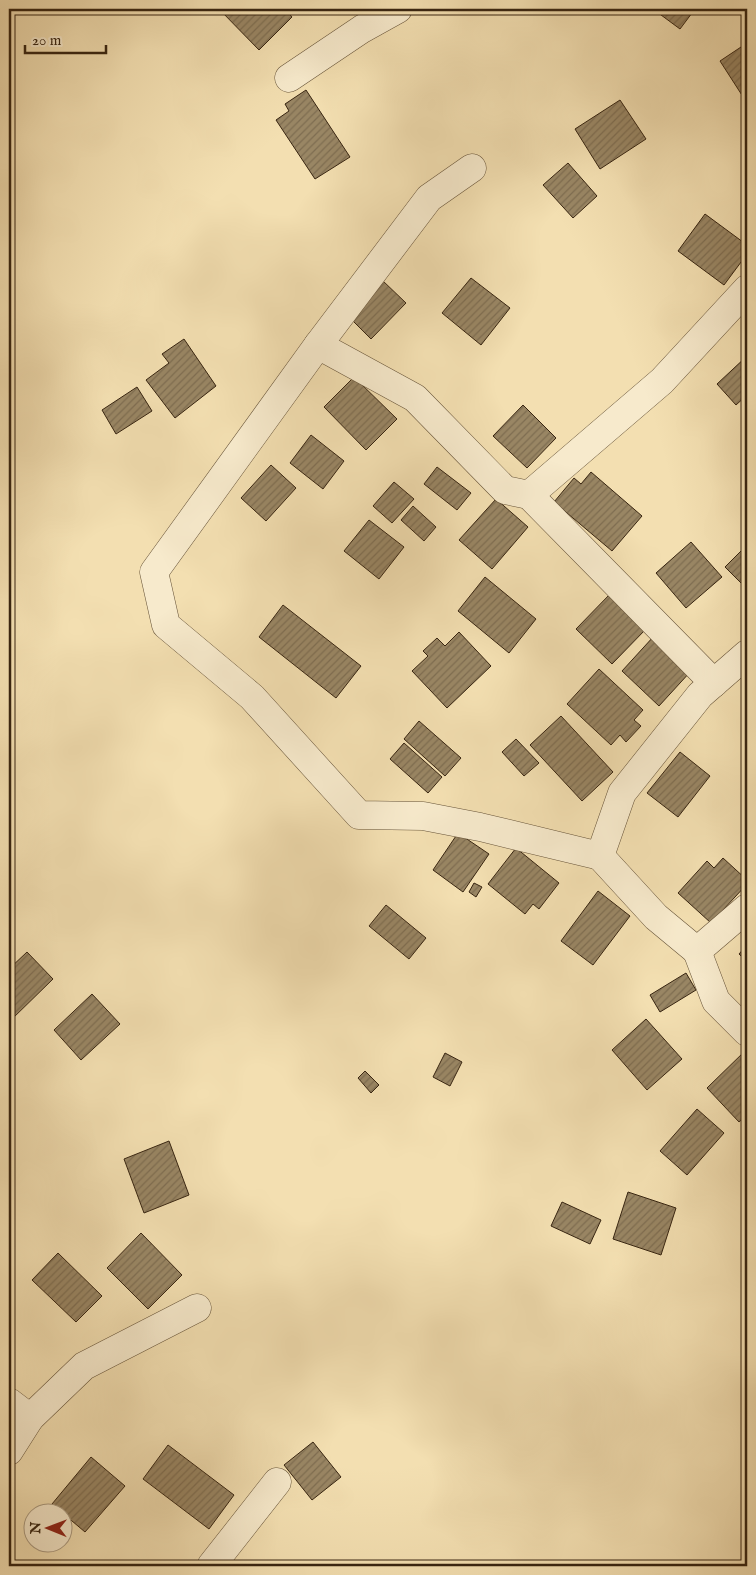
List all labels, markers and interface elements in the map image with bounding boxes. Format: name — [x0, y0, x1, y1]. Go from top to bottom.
scale bar — [25, 22, 106, 54]
text: 20 m — [32, 31, 62, 50]
north arrow — [22, 1502, 72, 1552]
text: N — [27, 1522, 45, 1535]

